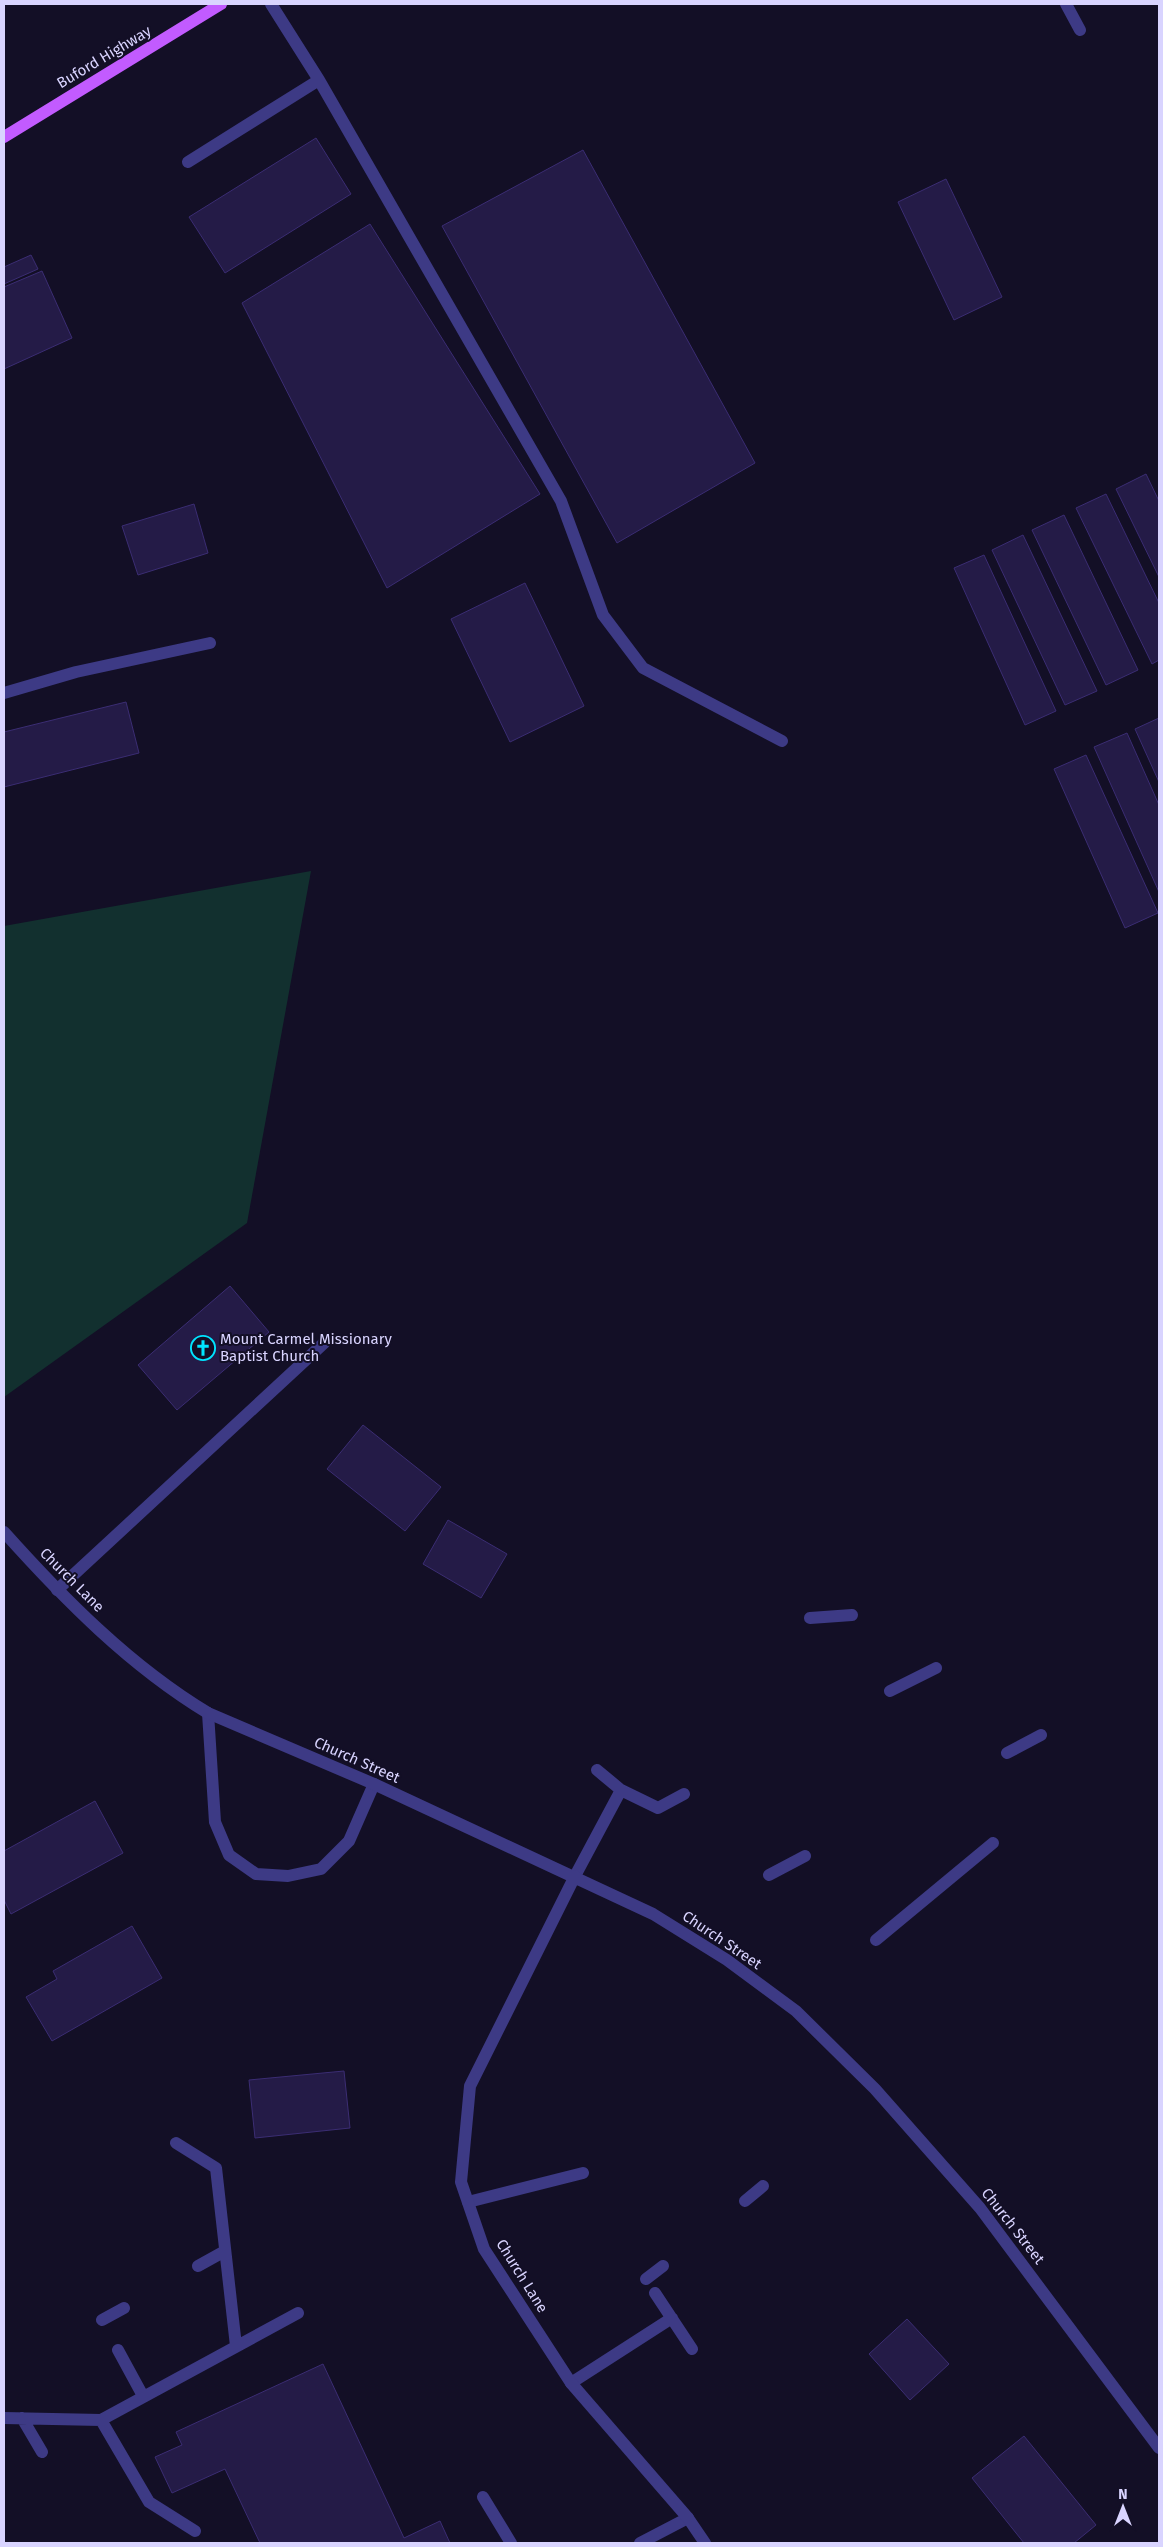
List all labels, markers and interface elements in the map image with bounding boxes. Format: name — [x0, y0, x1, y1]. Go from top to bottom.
street label: Buford Highway — [54, 21, 155, 92]
place label: Mount Carmel Missionary Baptist Church — [220, 1330, 392, 1365]
church icon: Mount Carmel Missionary Baptist Church — [190, 1335, 216, 1361]
street label: Church Lane — [36, 1544, 108, 1616]
street label: Church Street — [311, 1733, 403, 1787]
street label: Church Street — [679, 1907, 766, 1973]
street label: Church Street — [978, 2184, 1049, 2268]
street label: Church Lane — [492, 2236, 552, 2316]
north arrow — [1098, 2482, 1148, 2532]
text: N — [1118, 2486, 1128, 2503]

